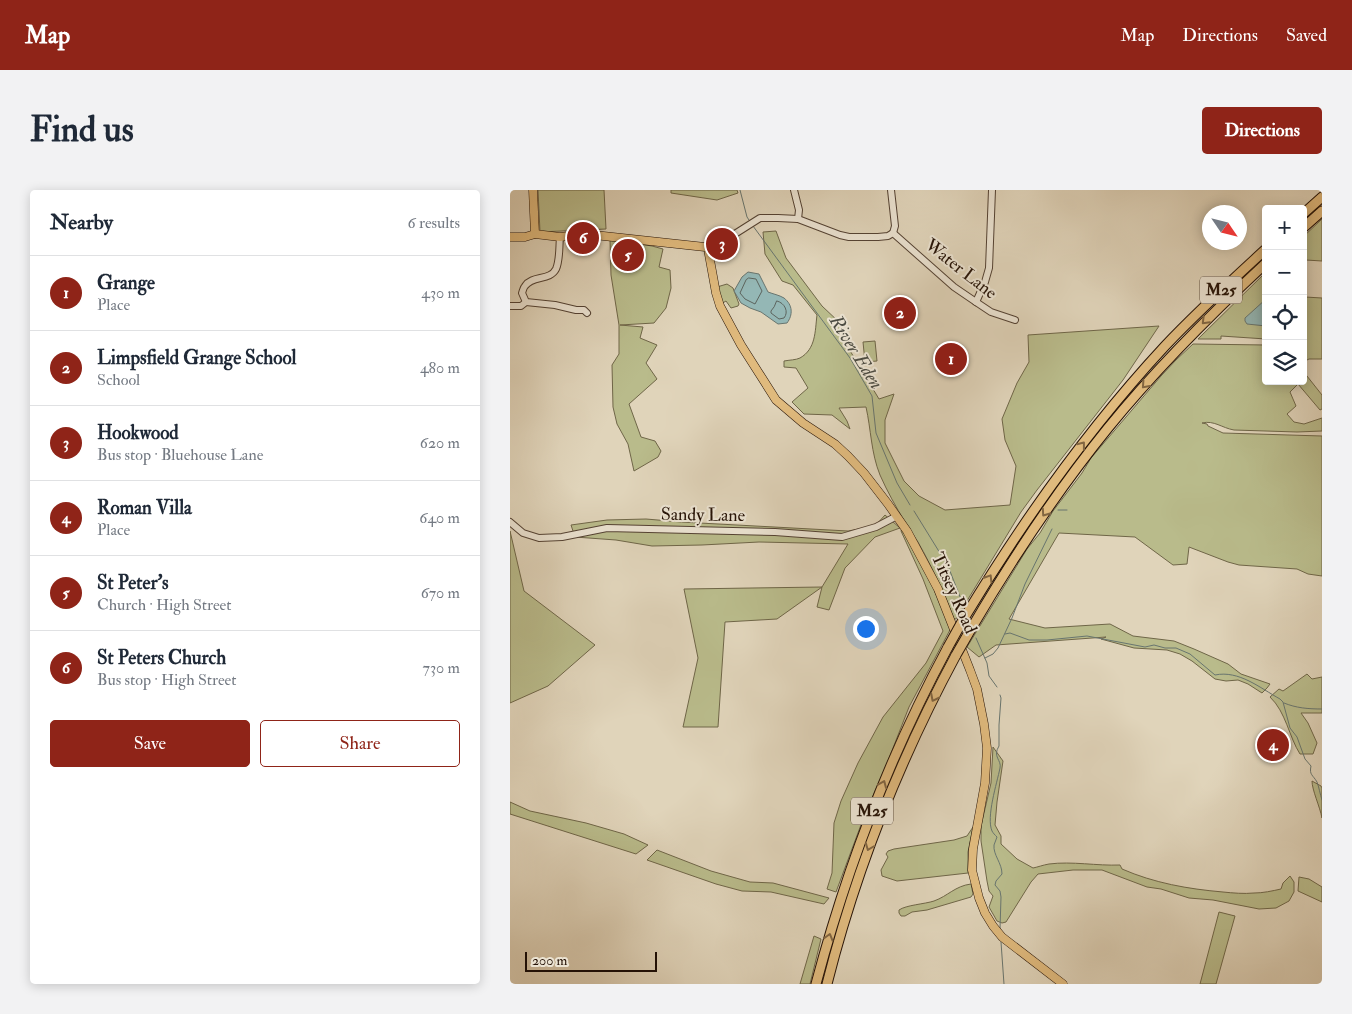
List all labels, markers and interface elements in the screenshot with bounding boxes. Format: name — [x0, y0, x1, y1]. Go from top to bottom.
text: Map — [25, 20, 70, 51]
text: Map — [1121, 24, 1154, 47]
text: Directions — [1182, 24, 1258, 47]
text: Saved — [1286, 24, 1327, 47]
button: Directions — [1202, 107, 1322, 154]
text: Find us — [30, 108, 134, 152]
north arrow — [1202, 205, 1247, 250]
map controls — [1262, 205, 1307, 385]
button: + — [1262, 205, 1307, 250]
text: Nearby — [50, 209, 113, 236]
text: 6 results — [408, 213, 460, 233]
pin: 6 — [567, 219, 599, 257]
pin: 3 — [706, 225, 738, 263]
street label: Water Lane — [920, 233, 1002, 305]
pin: 5 — [612, 236, 644, 274]
button: − — [1262, 250, 1307, 295]
text: Grange — [97, 271, 155, 295]
road number: M25 — [1200, 276, 1242, 304]
text: 1 — [63, 283, 69, 303]
text: 430 m — [421, 283, 460, 303]
pin: 2 — [884, 294, 916, 332]
text: Place — [97, 295, 130, 315]
button: locate — [1262, 295, 1307, 340]
water label: River Eden — [823, 310, 888, 394]
one-way arrow — [1202, 315, 1211, 324]
pin: 1 — [935, 340, 967, 378]
button: layers — [1262, 340, 1307, 385]
text: Limpsfield Grange School — [97, 346, 296, 370]
text: 2 — [62, 358, 70, 378]
text: 480 m — [420, 358, 460, 378]
text: School — [97, 370, 140, 390]
one-way arrow — [1142, 380, 1151, 389]
text: Hookwood — [97, 421, 179, 445]
text: 3 — [63, 433, 69, 453]
text: 620 m — [420, 433, 460, 453]
one-way arrow — [1076, 442, 1084, 451]
text: Bus stop · Bluehouse Lane — [97, 445, 263, 465]
text: Roman Villa — [97, 496, 192, 520]
street label: Sandy Lane — [661, 503, 746, 527]
one-way arrow — [1042, 507, 1051, 517]
text: 4 — [62, 508, 70, 528]
text: 640 m — [419, 508, 460, 528]
text: Place — [97, 520, 130, 540]
street label: Titsey Road — [926, 549, 982, 637]
text: St Peter's — [97, 571, 169, 595]
one-way arrow — [982, 574, 992, 583]
text: 5 — [62, 583, 70, 603]
text: 670 m — [421, 583, 460, 603]
text: Church · High Street — [97, 595, 231, 615]
your location — [853, 616, 879, 642]
text: St Peters Church — [97, 646, 226, 670]
text: 6 — [62, 658, 70, 678]
text: 730 m — [423, 658, 460, 678]
text: Bus stop · High Street — [97, 670, 236, 690]
one-way arrow — [930, 693, 940, 702]
button: Save — [50, 720, 250, 767]
button: Share — [260, 720, 460, 767]
pin: 4 — [1257, 726, 1289, 764]
one-way arrow — [877, 780, 887, 789]
road number: M25 — [851, 798, 893, 824]
one-way arrow — [865, 843, 875, 851]
one-way arrow — [823, 933, 833, 942]
scale bar — [525, 949, 658, 972]
text: 200 m — [532, 952, 567, 969]

